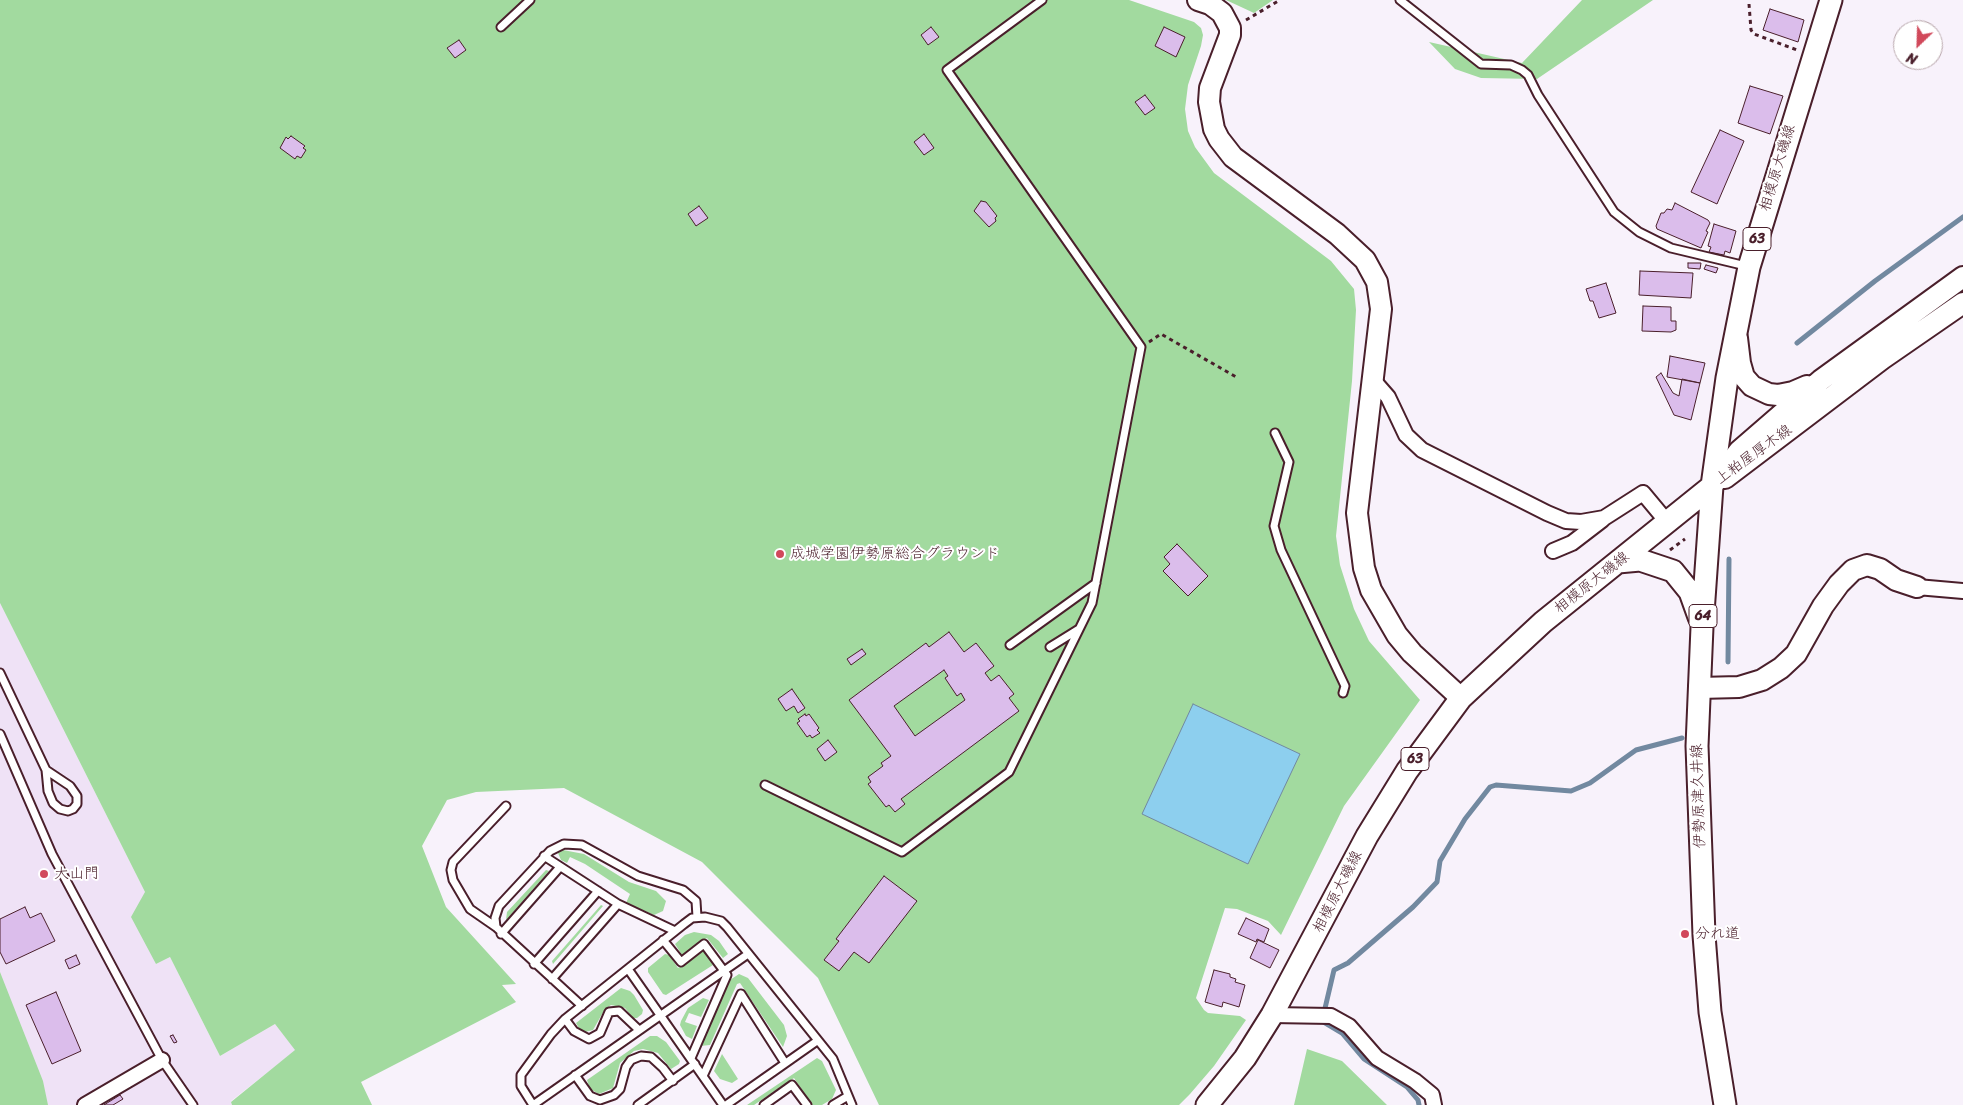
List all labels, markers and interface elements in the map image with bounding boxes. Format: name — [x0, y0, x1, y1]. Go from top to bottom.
north arrow — [1893, 20, 1943, 70]
text: N — [1903, 45, 1922, 72]
street label: 相模原大磯線 — [1756, 122, 1800, 214]
road number: 63 — [1743, 228, 1771, 250]
street label: 上粕屋厚木線 — [1712, 421, 1796, 489]
place label: 成城学園伊勢原総合グラウンド — [790, 545, 1000, 563]
marker: 成城学園伊勢原総合グラウンド — [774, 548, 786, 560]
street label: 相模原大磯線 — [1551, 548, 1633, 618]
road number: 64 — [1689, 604, 1717, 628]
street label: 伊勢原津久井線 — [1688, 743, 1710, 849]
road number: 63 — [1401, 748, 1429, 771]
street label: 相模原大磯線 — [1310, 848, 1366, 936]
place label: 大山門 — [54, 865, 99, 883]
marker: 大山門 — [38, 868, 50, 880]
place label: 分れ道 — [1695, 925, 1740, 943]
marker: 分れ道 — [1679, 928, 1691, 940]

